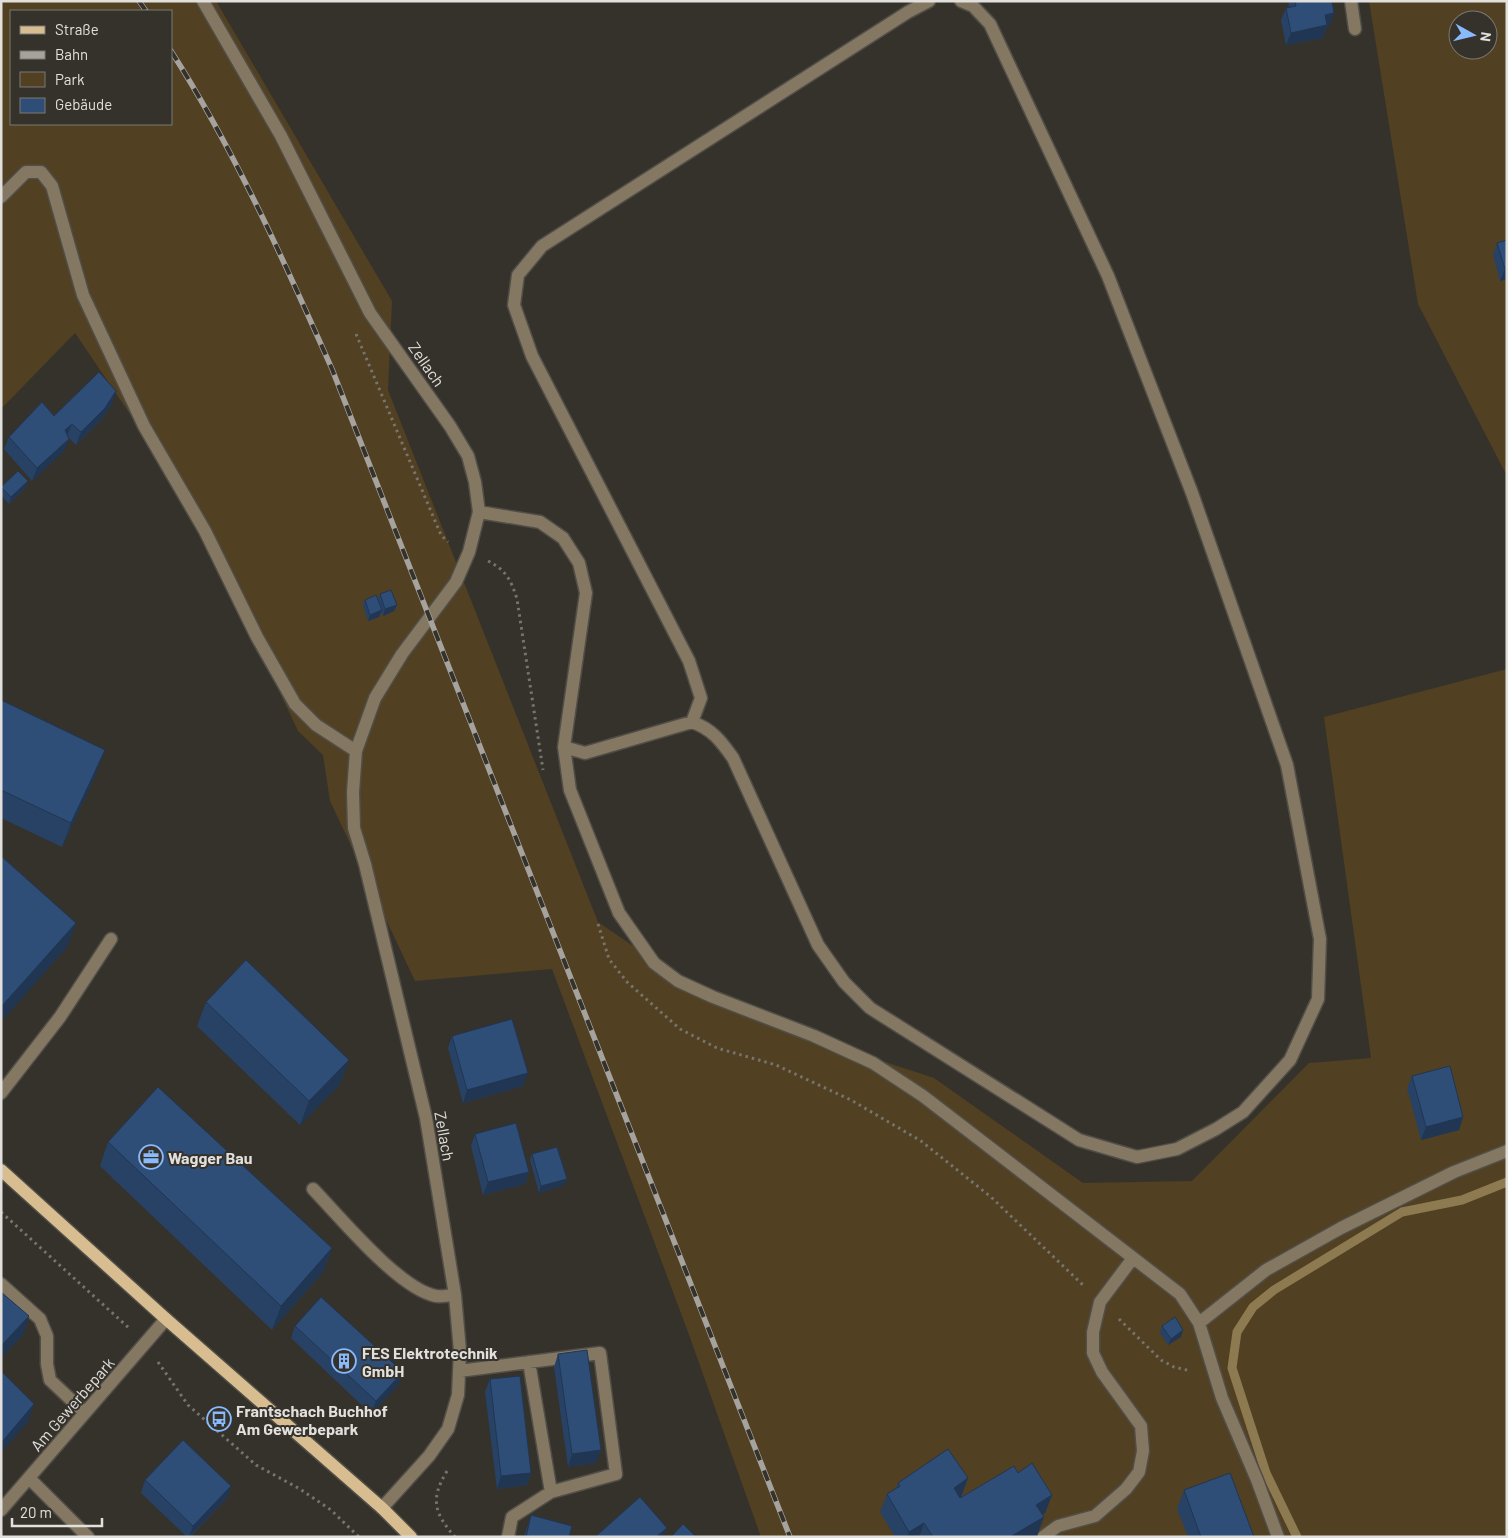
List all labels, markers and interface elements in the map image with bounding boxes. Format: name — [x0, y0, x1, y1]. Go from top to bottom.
legend — [10, 10, 172, 125]
north arrow — [1448, 10, 1498, 60]
text: Straße — [55, 20, 99, 38]
text: N — [1477, 31, 1495, 43]
text: Bahn — [55, 45, 88, 63]
text: Park — [55, 70, 85, 88]
text: Gebäude — [55, 95, 112, 113]
street label: Zellach — [405, 338, 449, 390]
street label: Zellach — [431, 1110, 459, 1162]
office icon: Wagger Bau — [138, 1144, 164, 1170]
place label: Wagger Bau — [168, 1148, 252, 1167]
place label: FES Elektrotechnik GmbH — [362, 1343, 498, 1380]
building icon: FES Elektrotechnik GmbH — [331, 1348, 357, 1374]
street label: Am Gewerbepark — [26, 1353, 118, 1455]
place label: Frantschach Buchhof Am Gewerbepark — [236, 1401, 388, 1438]
bus stop icon: Frantschach Buchhof Am Gewerbepark — [206, 1406, 232, 1432]
scale bar — [12, 1496, 102, 1528]
text: 20 m — [20, 1503, 52, 1521]

